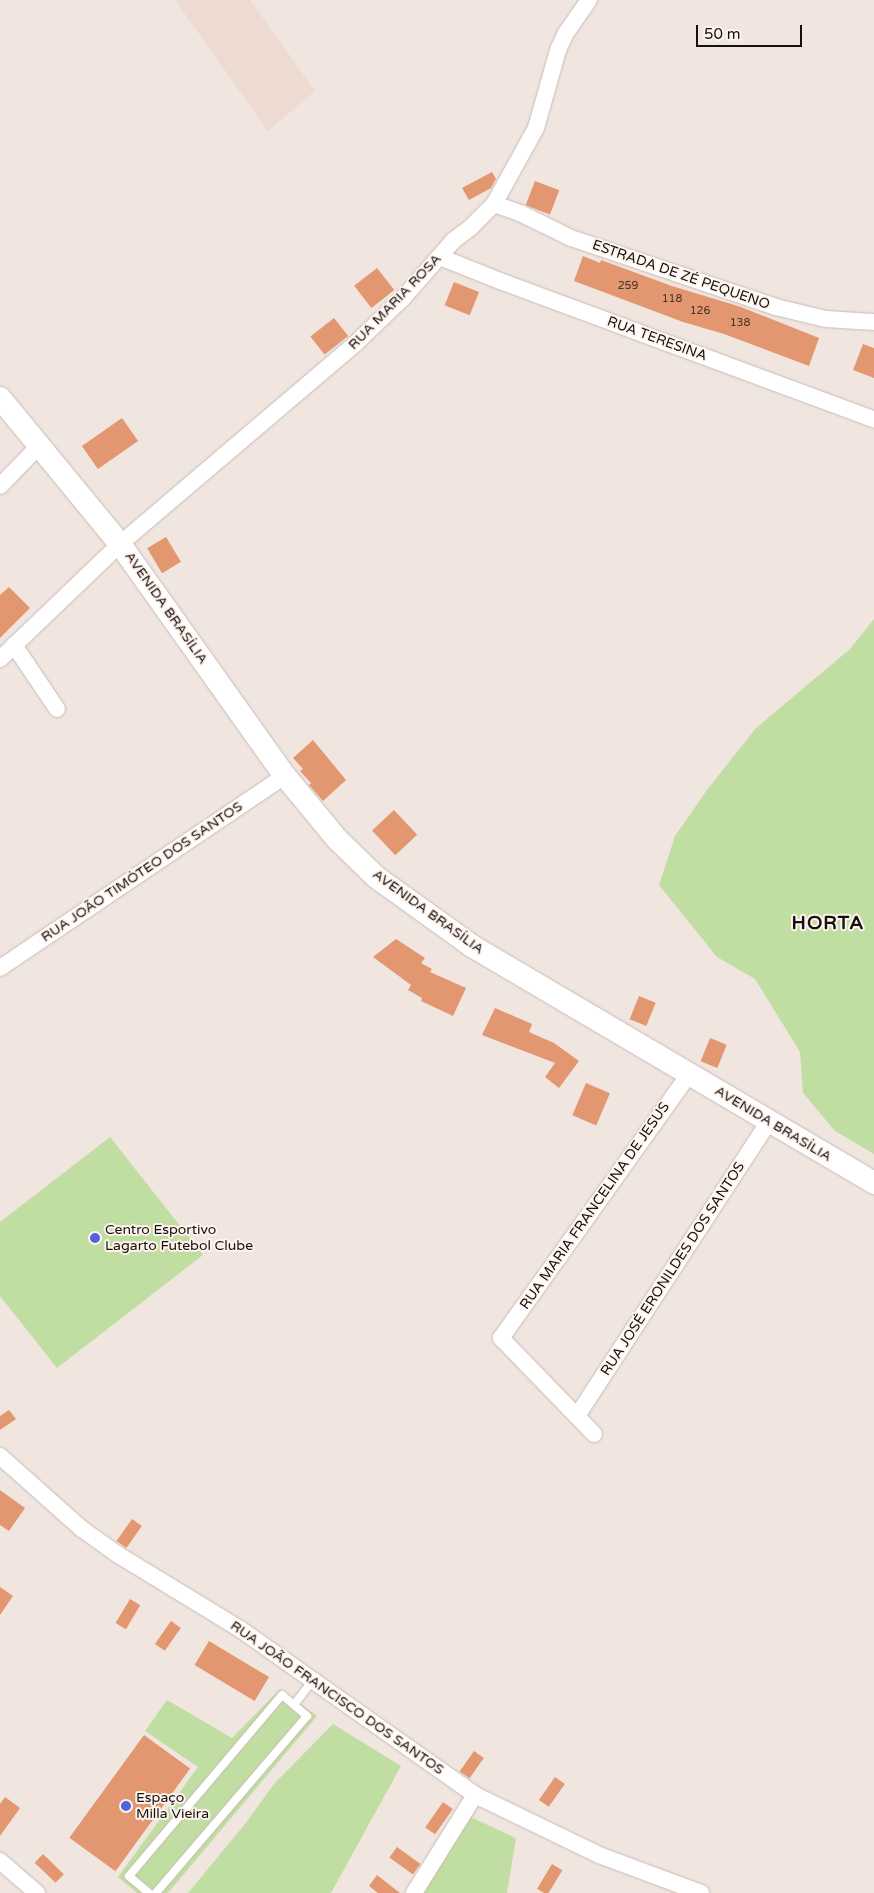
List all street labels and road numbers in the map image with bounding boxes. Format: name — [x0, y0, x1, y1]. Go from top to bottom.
street label: ESTRADA DE ZÉ PEQUENO — [590, 237, 772, 313]
street label: RUA MARIA ROSA — [345, 251, 445, 353]
street label: RUA TERESINA — [605, 313, 709, 365]
street label: AVENIDA BRASÍLIA — [121, 549, 211, 667]
street label: RUA JOÃO TIMÓTEO DOS SANTOS — [38, 798, 246, 946]
street label: AVENIDA BRASÍLIA — [369, 866, 487, 958]
street label: AVENIDA BRASÍLIA — [712, 1082, 834, 1166]
street label: RUA MARIA FRANCELINA DE JESUS — [517, 1099, 673, 1313]
street label: RUA JOSÉ ERONILDES DOS SANTOS — [597, 1159, 749, 1379]
street label: RUA JOÃO FRANCISCO DOS SANTOS — [227, 1617, 447, 1779]

